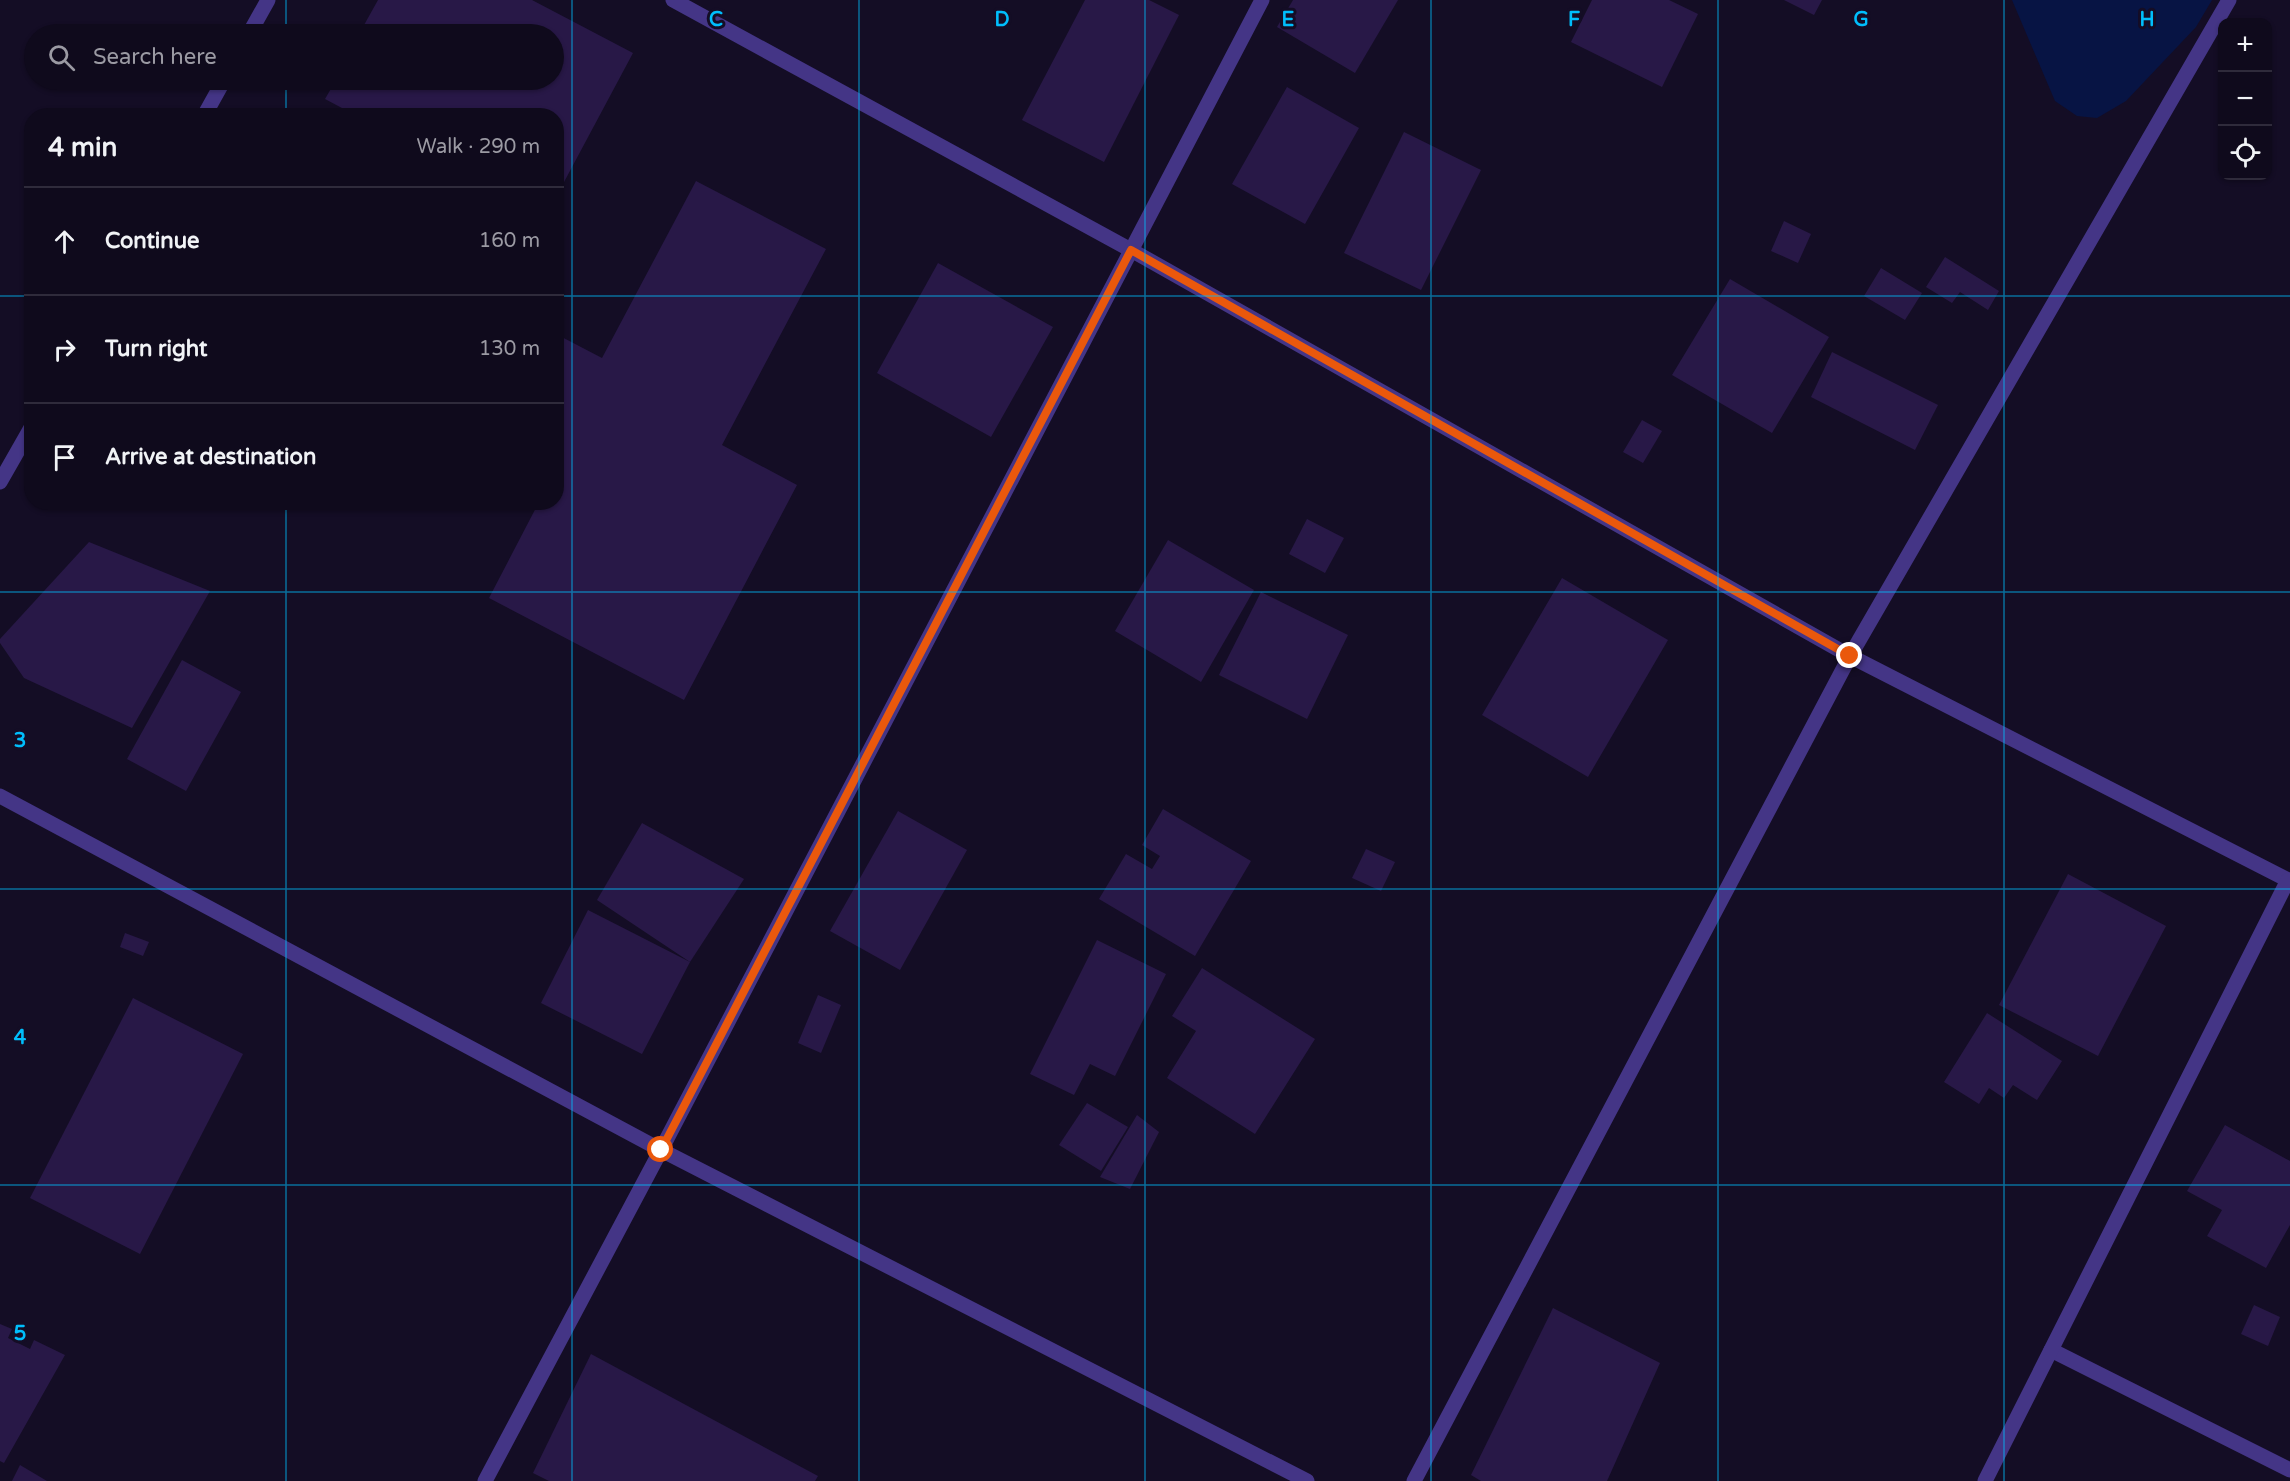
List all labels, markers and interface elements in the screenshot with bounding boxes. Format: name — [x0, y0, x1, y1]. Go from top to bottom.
text: C — [709, 8, 723, 32]
text: D — [994, 8, 1010, 32]
text: E — [1282, 8, 1295, 32]
text: F — [1568, 8, 1580, 32]
text: G — [1853, 8, 1869, 32]
text: H — [2139, 8, 2155, 32]
map controls — [2218, 18, 2272, 180]
button: + — [2218, 18, 2272, 72]
search box — [24, 24, 564, 90]
icon: search — [45, 41, 78, 74]
text: Search here — [93, 44, 217, 70]
button: − — [2218, 72, 2272, 126]
button: locate — [2218, 126, 2272, 180]
text: 4 min — [48, 132, 117, 163]
text: Walk · 290 m — [417, 135, 540, 159]
icon: ahead — [48, 225, 81, 258]
text: Continue — [105, 228, 200, 254]
text: 160 m — [479, 229, 540, 253]
icon: right — [48, 333, 81, 366]
text: Turn right — [105, 336, 207, 362]
text: 130 m — [479, 337, 540, 361]
icon: arrive — [48, 441, 81, 474]
text: Arrive at destination — [105, 444, 316, 470]
route end — [1836, 642, 1862, 668]
text: 3 — [14, 729, 26, 753]
text: 4 — [14, 1026, 27, 1050]
route start — [647, 1136, 673, 1162]
text: 5 — [14, 1322, 26, 1346]

